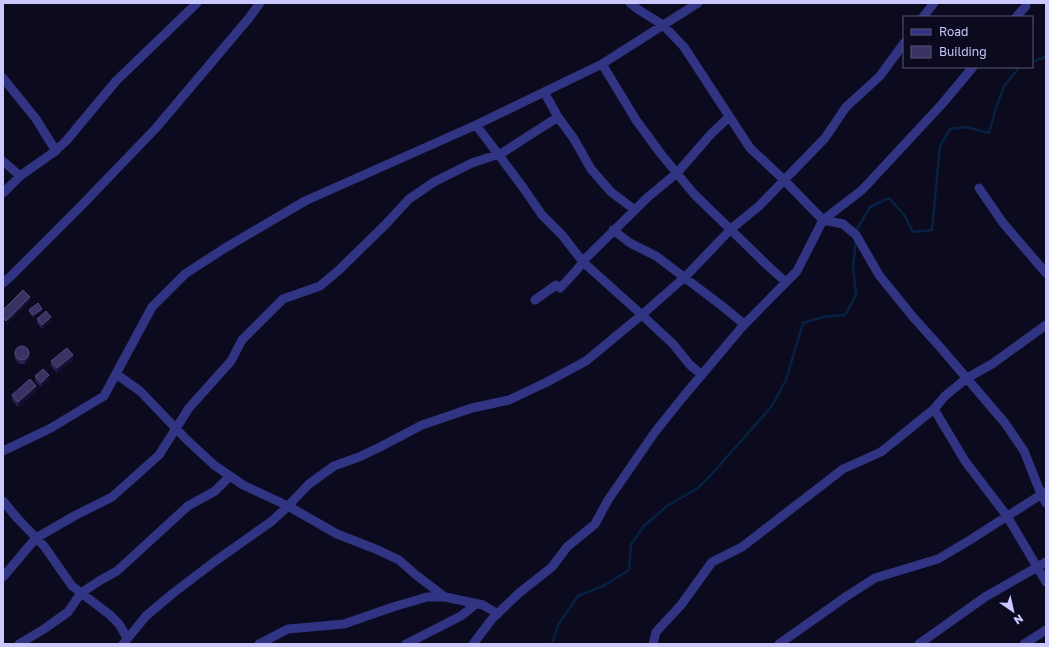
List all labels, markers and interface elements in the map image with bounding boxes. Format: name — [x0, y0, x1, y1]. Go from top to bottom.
legend — [903, 16, 1033, 68]
text: Road — [939, 24, 968, 39]
text: Building — [939, 44, 987, 59]
north arrow — [993, 591, 1033, 631]
text: N — [1012, 612, 1026, 627]

